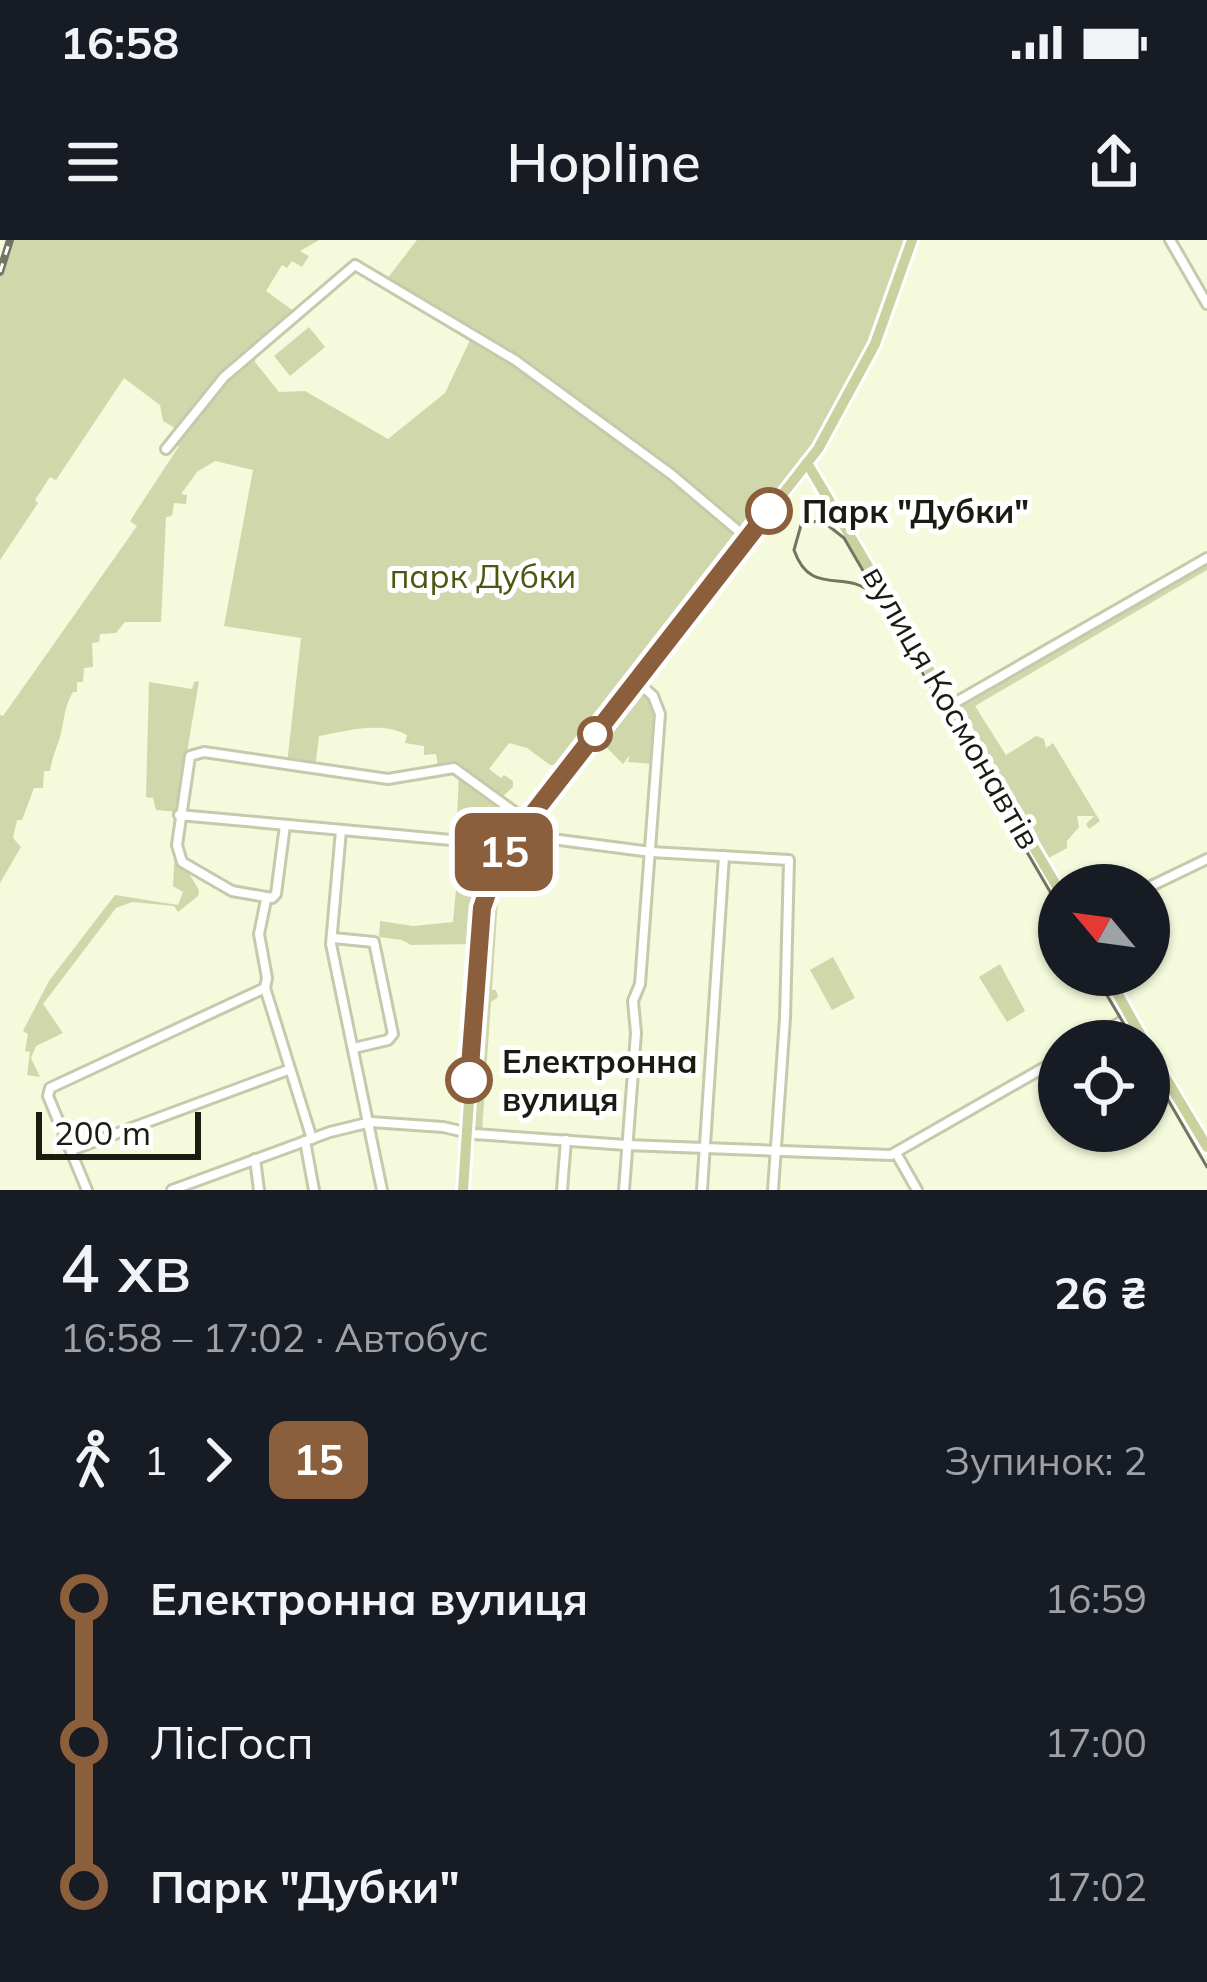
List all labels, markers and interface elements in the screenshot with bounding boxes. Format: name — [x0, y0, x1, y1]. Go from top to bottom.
text: 16:58 — [60, 14, 179, 70]
text: Hopline — [506, 128, 701, 196]
icon: menu — [60, 129, 126, 195]
icon: share — [1081, 129, 1147, 195]
marker: Парк "Дубки" — [747, 489, 791, 533]
place label: Парк "Дубки" — [802, 490, 1029, 531]
park label: парк Дубки — [390, 555, 576, 596]
street label: вулиця Космонавтів — [855, 558, 1050, 856]
unlabelled marker — [579, 718, 611, 750]
line badge: 15 — [450, 813, 558, 891]
text: 15 — [479, 825, 529, 878]
north arrow — [1038, 864, 1170, 996]
map controls — [1038, 864, 1170, 1152]
button: locate — [1038, 1020, 1170, 1152]
place label: Електронна вулиця — [502, 1040, 698, 1119]
marker: Електронна вулиця — [447, 1058, 491, 1102]
scale bar — [36, 1106, 201, 1159]
text: 200 m — [54, 1112, 151, 1153]
text: 4 хв — [60, 1226, 191, 1309]
text: 26 ₴ — [1054, 1264, 1147, 1320]
text: 16:58 – 17:02 · Автобус — [60, 1313, 489, 1362]
icon: walk — [60, 1427, 126, 1493]
icon: forward — [185, 1427, 251, 1493]
text: 15 — [293, 1433, 344, 1486]
text: 1 — [144, 1436, 167, 1485]
text: Зупинок: 2 — [945, 1436, 1147, 1485]
text: Електронна вулиця — [150, 1570, 588, 1626]
text: 16:59 — [1045, 1574, 1147, 1623]
text: ЛісГосп — [150, 1714, 313, 1770]
text: 17:00 — [1045, 1718, 1147, 1767]
text: Парк "Дубки" — [150, 1858, 460, 1914]
text: 17:02 — [1045, 1862, 1147, 1911]

